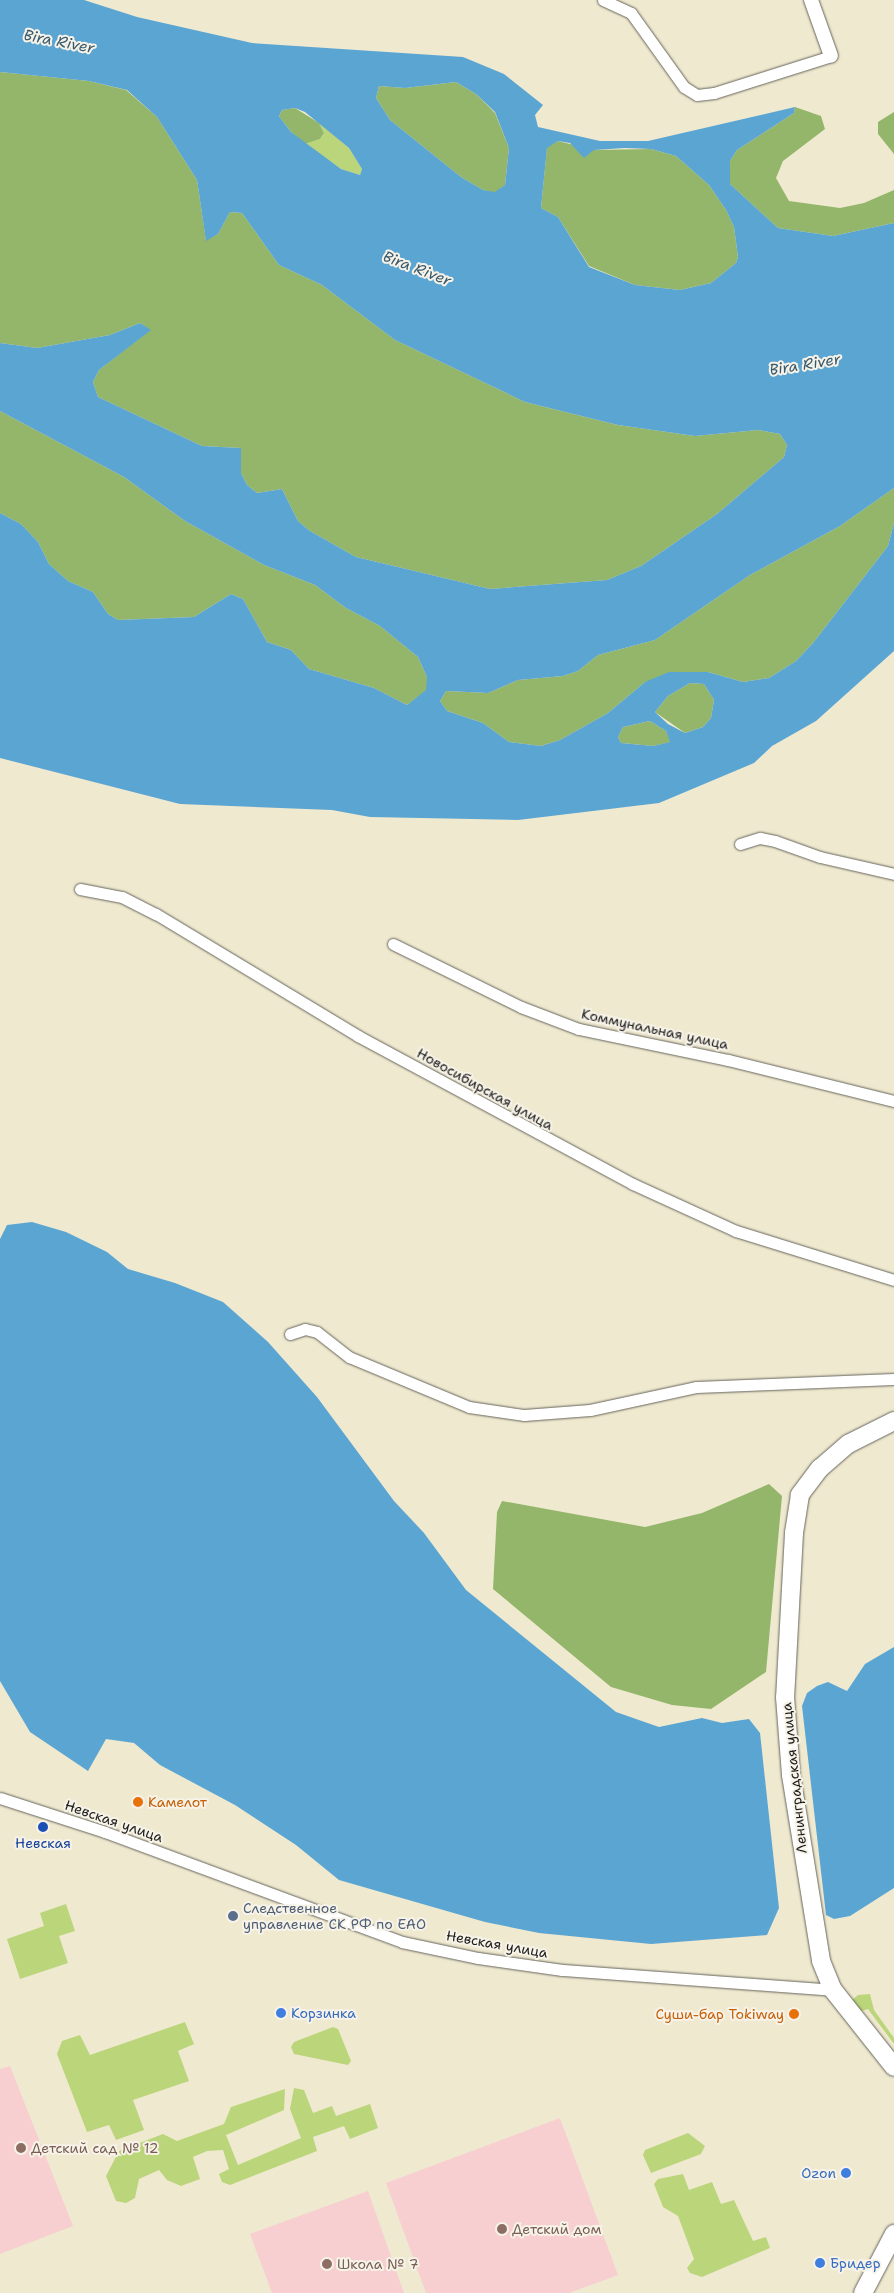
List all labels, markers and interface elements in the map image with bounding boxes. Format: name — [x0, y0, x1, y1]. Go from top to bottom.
water label: Bira River — [22, 26, 96, 58]
water label: Bira River — [380, 248, 454, 290]
water label: Bira River — [768, 350, 842, 380]
street label: Коммунальная улица — [580, 1005, 730, 1053]
street label: Новосибирская улица — [414, 1045, 556, 1133]
street label: Ленинградская улица — [778, 1702, 810, 1854]
place label: Камелот — [148, 1794, 207, 1810]
street label: Невская улица — [63, 1796, 165, 1846]
marker: Камелот — [132, 1796, 144, 1808]
marker: Невская — [37, 1821, 49, 1833]
place label: Невская — [15, 1835, 71, 1851]
place label: Следственное управление СК РФ по ЕАО — [243, 1900, 426, 1932]
marker: Следственное управление СК РФ по ЕАО — [227, 1910, 239, 1922]
street label: Невская улица — [445, 1927, 549, 1961]
place label: Корзинка — [291, 2005, 356, 2021]
place label: Суши-бар Tokiway — [656, 2006, 784, 2022]
marker: Корзинка — [275, 2007, 287, 2019]
marker: Суши-бар Tokiway — [788, 2008, 800, 2020]
place label: Детский сад № 12 — [31, 2140, 159, 2156]
marker: Детский сад № 12 — [15, 2142, 27, 2154]
place label: Ozon — [801, 2165, 836, 2181]
marker: Ozon — [840, 2167, 852, 2179]
place label: Детский дом — [512, 2221, 601, 2237]
marker: Детский дом — [496, 2223, 508, 2235]
place label: Бридер — [830, 2255, 881, 2271]
place label: Школа № 7 — [337, 2256, 419, 2272]
marker: Бридер — [814, 2257, 826, 2269]
marker: Школа № 7 — [321, 2258, 333, 2270]

